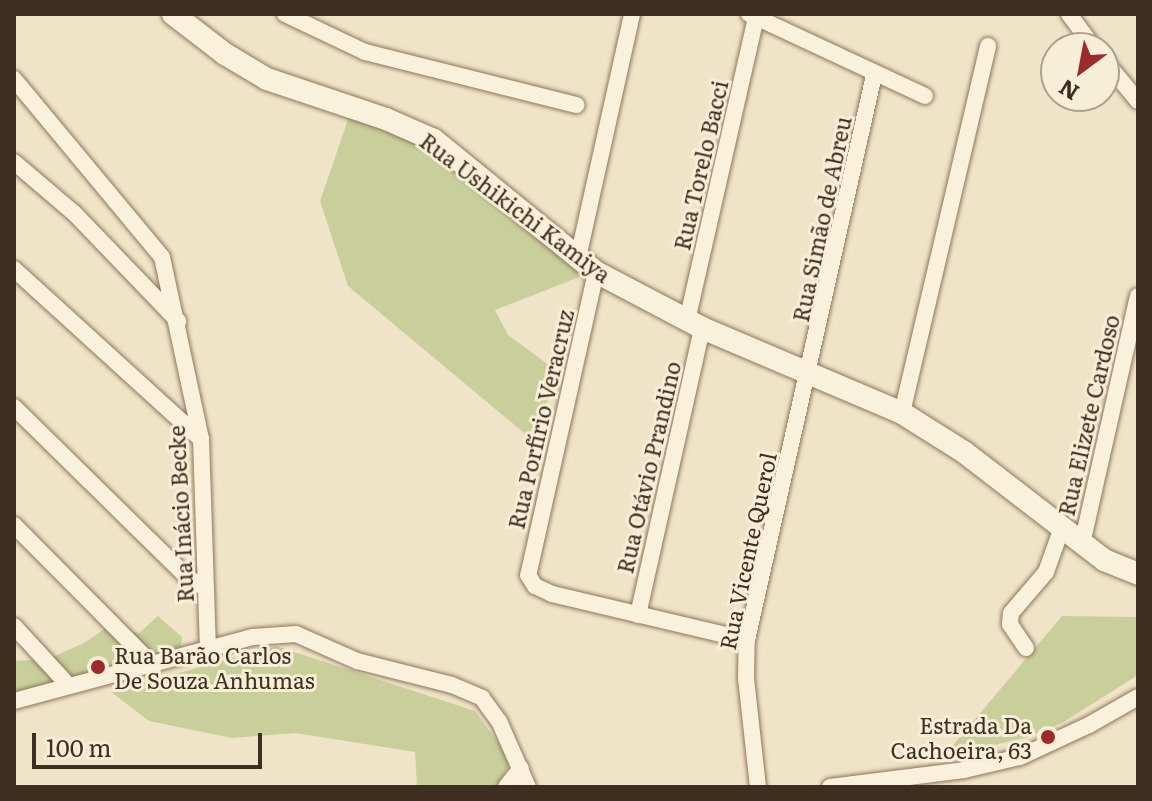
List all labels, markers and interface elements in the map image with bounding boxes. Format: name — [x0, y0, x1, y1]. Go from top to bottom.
north arrow — [1040, 32, 1120, 112]
text: N — [1052, 72, 1085, 110]
street label: Rua Torelo Bacci — [668, 77, 732, 253]
street label: Rua Simão de Abreu — [786, 114, 856, 324]
street label: Rua Ushikichi Kamiya — [415, 127, 617, 287]
street label: Rua Porfírio Veracruz — [502, 307, 578, 531]
street label: Rua Elizete Cardoso — [1052, 312, 1124, 518]
street label: Rua Otávio Prandino — [611, 358, 685, 576]
street label: Rua Inácio Becke — [162, 425, 198, 603]
street label: Rua Vicente Querol — [713, 450, 781, 652]
place label: Rua Barão Carlos De Souza Anhumas — [114, 641, 315, 692]
marker: Rua Barão Carlos De Souza Anhumas — [89, 658, 107, 676]
place label: Estrada Da Cachoeira, 63 — [891, 711, 1032, 762]
scale bar — [36, 717, 266, 767]
marker: Estrada Da Cachoeira, 63 — [1039, 728, 1057, 746]
text: 100 m — [46, 729, 112, 764]

